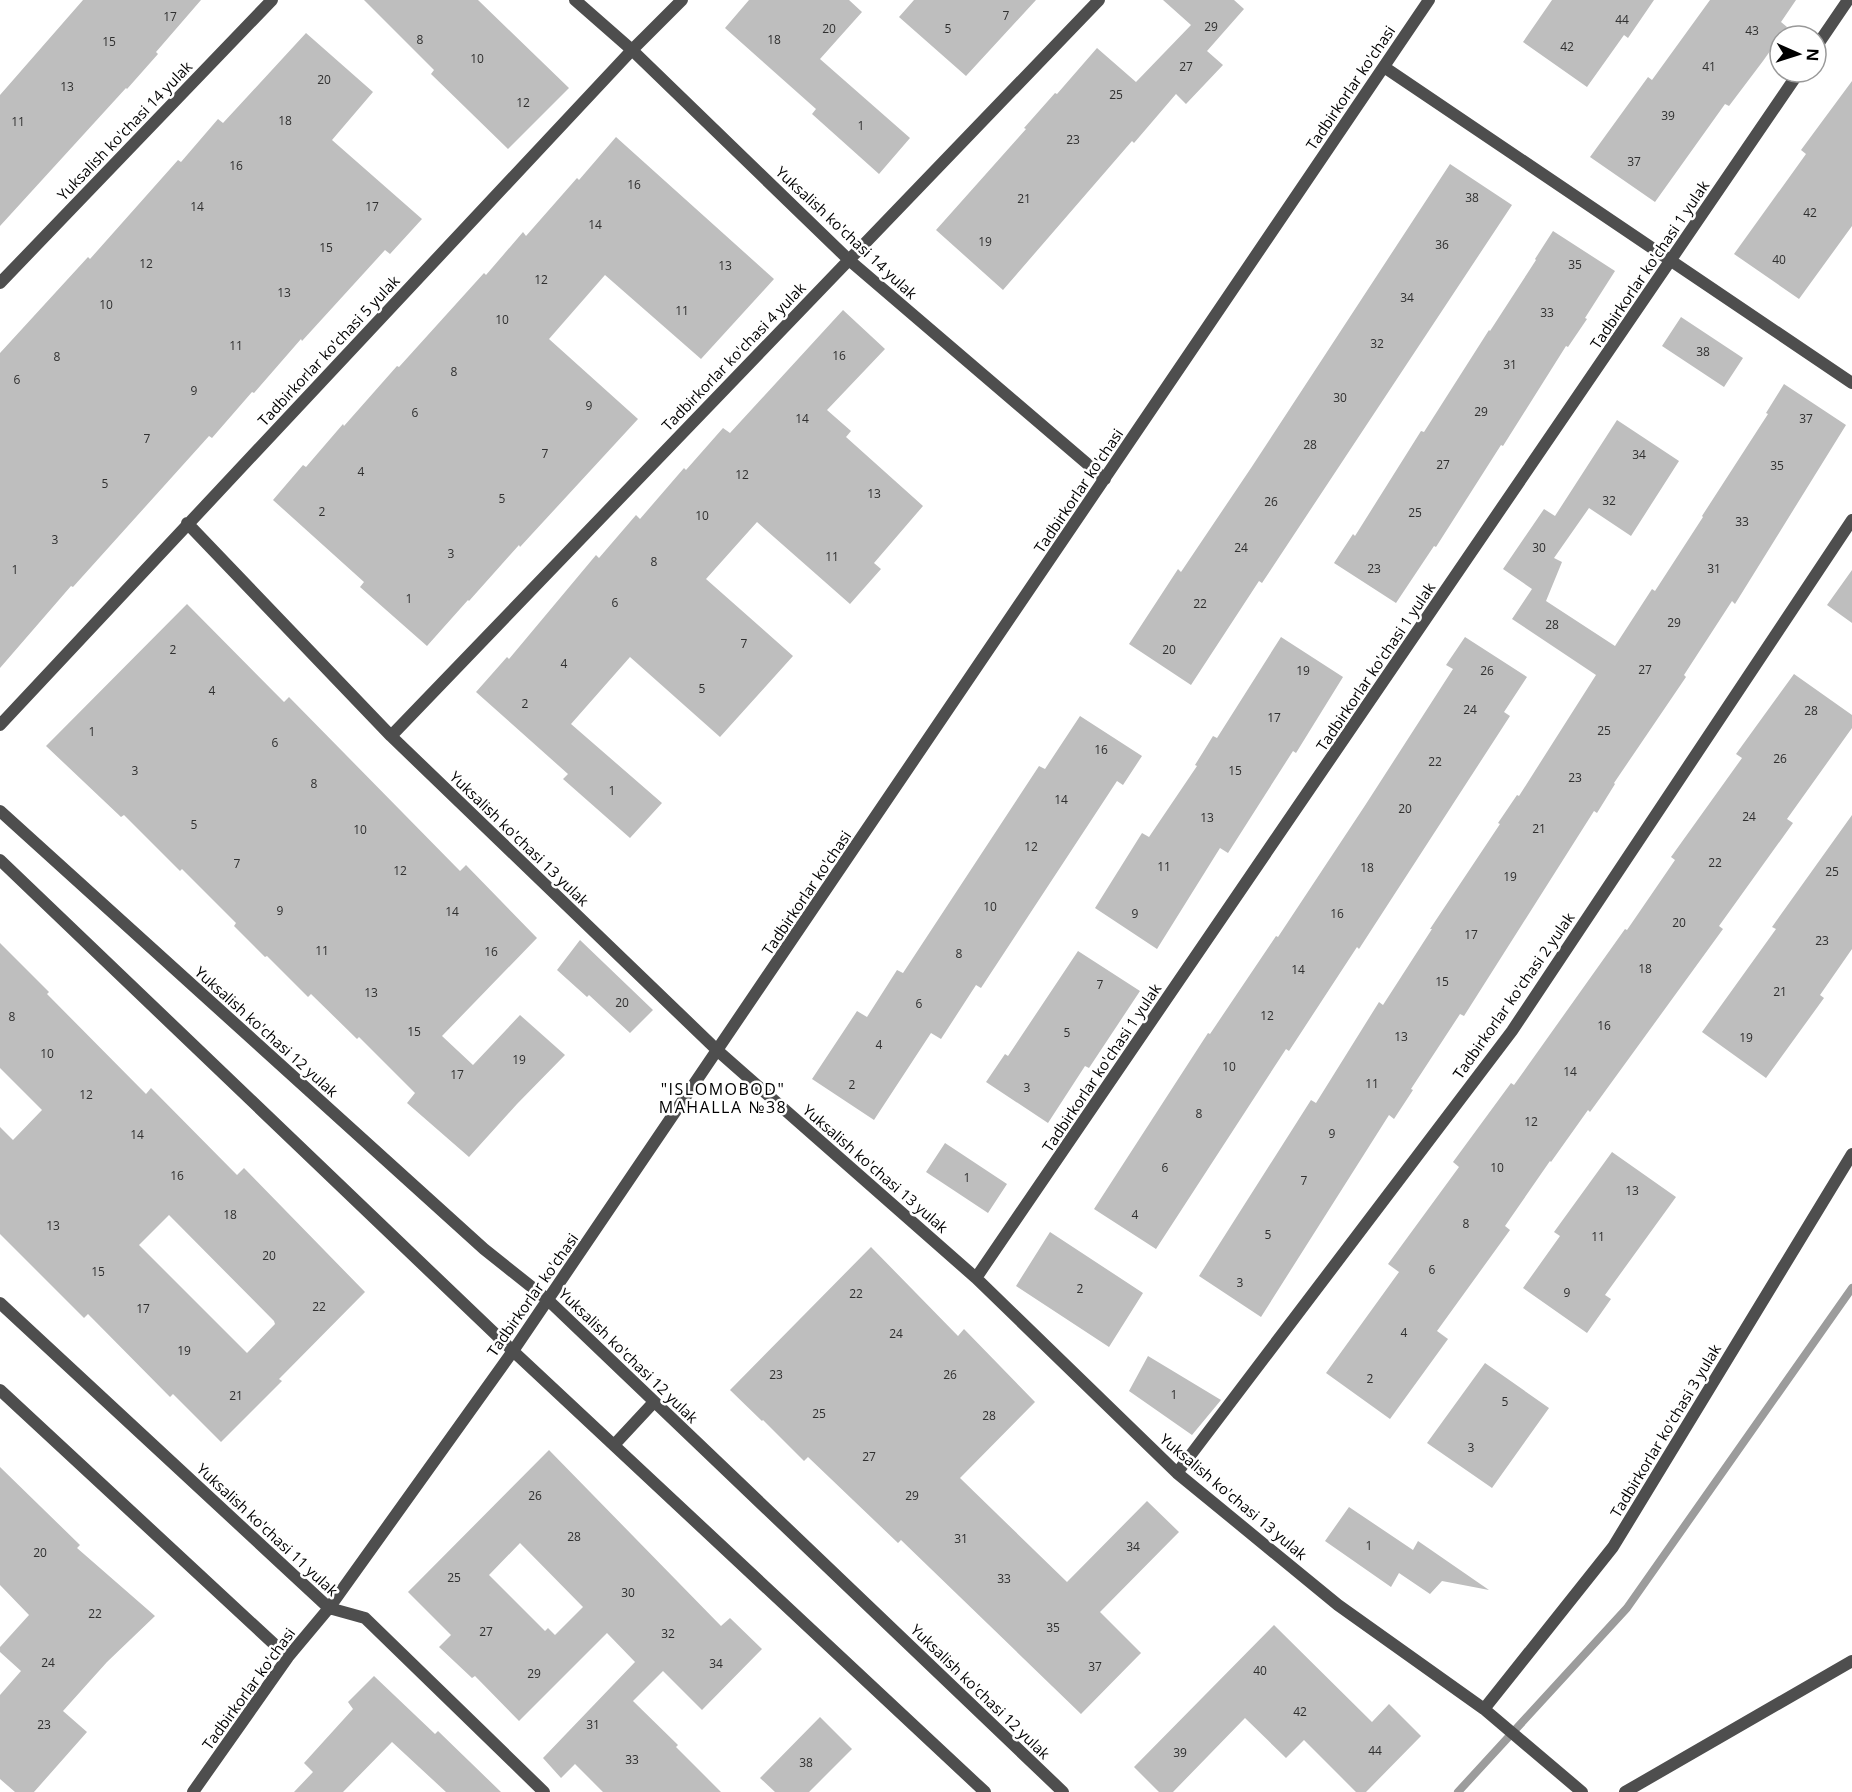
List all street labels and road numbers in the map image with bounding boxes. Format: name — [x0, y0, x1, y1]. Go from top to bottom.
street label: Tadbirkorlar ko'chasi — [1301, 21, 1399, 154]
street label: Yuksalish ko'chasi 14 yulak — [52, 56, 196, 204]
street label: Yuksalish ko'chasi 14 yulak — [772, 161, 922, 303]
street label: Tadbirkorlar ko'chasi 1 yulak — [1585, 176, 1713, 353]
street label: Tadbirkorlar ko'chasi 5 yulak — [253, 271, 404, 430]
street label: Tadbirkorlar ko'chasi 4 yulak — [657, 278, 810, 435]
street label: Tadbirkorlar ko'chasi — [1029, 424, 1127, 557]
street label: Tadbirkorlar ko'chasi 1 yulak — [1311, 578, 1439, 755]
street label: Yuksalish ko'chasi 13 yulak — [446, 766, 594, 910]
street label: Tadbirkorlar ko'chasi — [757, 826, 855, 959]
street label: Tadbirkorlar ko'chasi 2 yulak — [1448, 908, 1579, 1083]
street label: Yuksalish ko'chasi 12 yulak — [191, 962, 343, 1101]
street label: Tadbirkorlar ko'chasi 1 yulak — [1037, 979, 1165, 1156]
street label: Yuksalish ko'chasi 13 yulak — [799, 1100, 953, 1237]
street label: Tadbirkorlar ko'chasi — [482, 1229, 582, 1360]
street label: Yuksalish ko'chasi 12 yulak — [555, 1283, 703, 1427]
street label: Tadbirkorlar ko'chasi 3 yulak — [1605, 1340, 1725, 1521]
street label: Yuksalish ko'chasi 13 yulak — [1156, 1429, 1312, 1564]
street label: Yuksalish ko'chasi 11 yulak — [193, 1458, 343, 1600]
street label: Yuksalish ko'chasi 12 yulak — [907, 1619, 1055, 1763]
street label: Tadbirkorlar ko'chasi — [197, 1624, 299, 1753]

